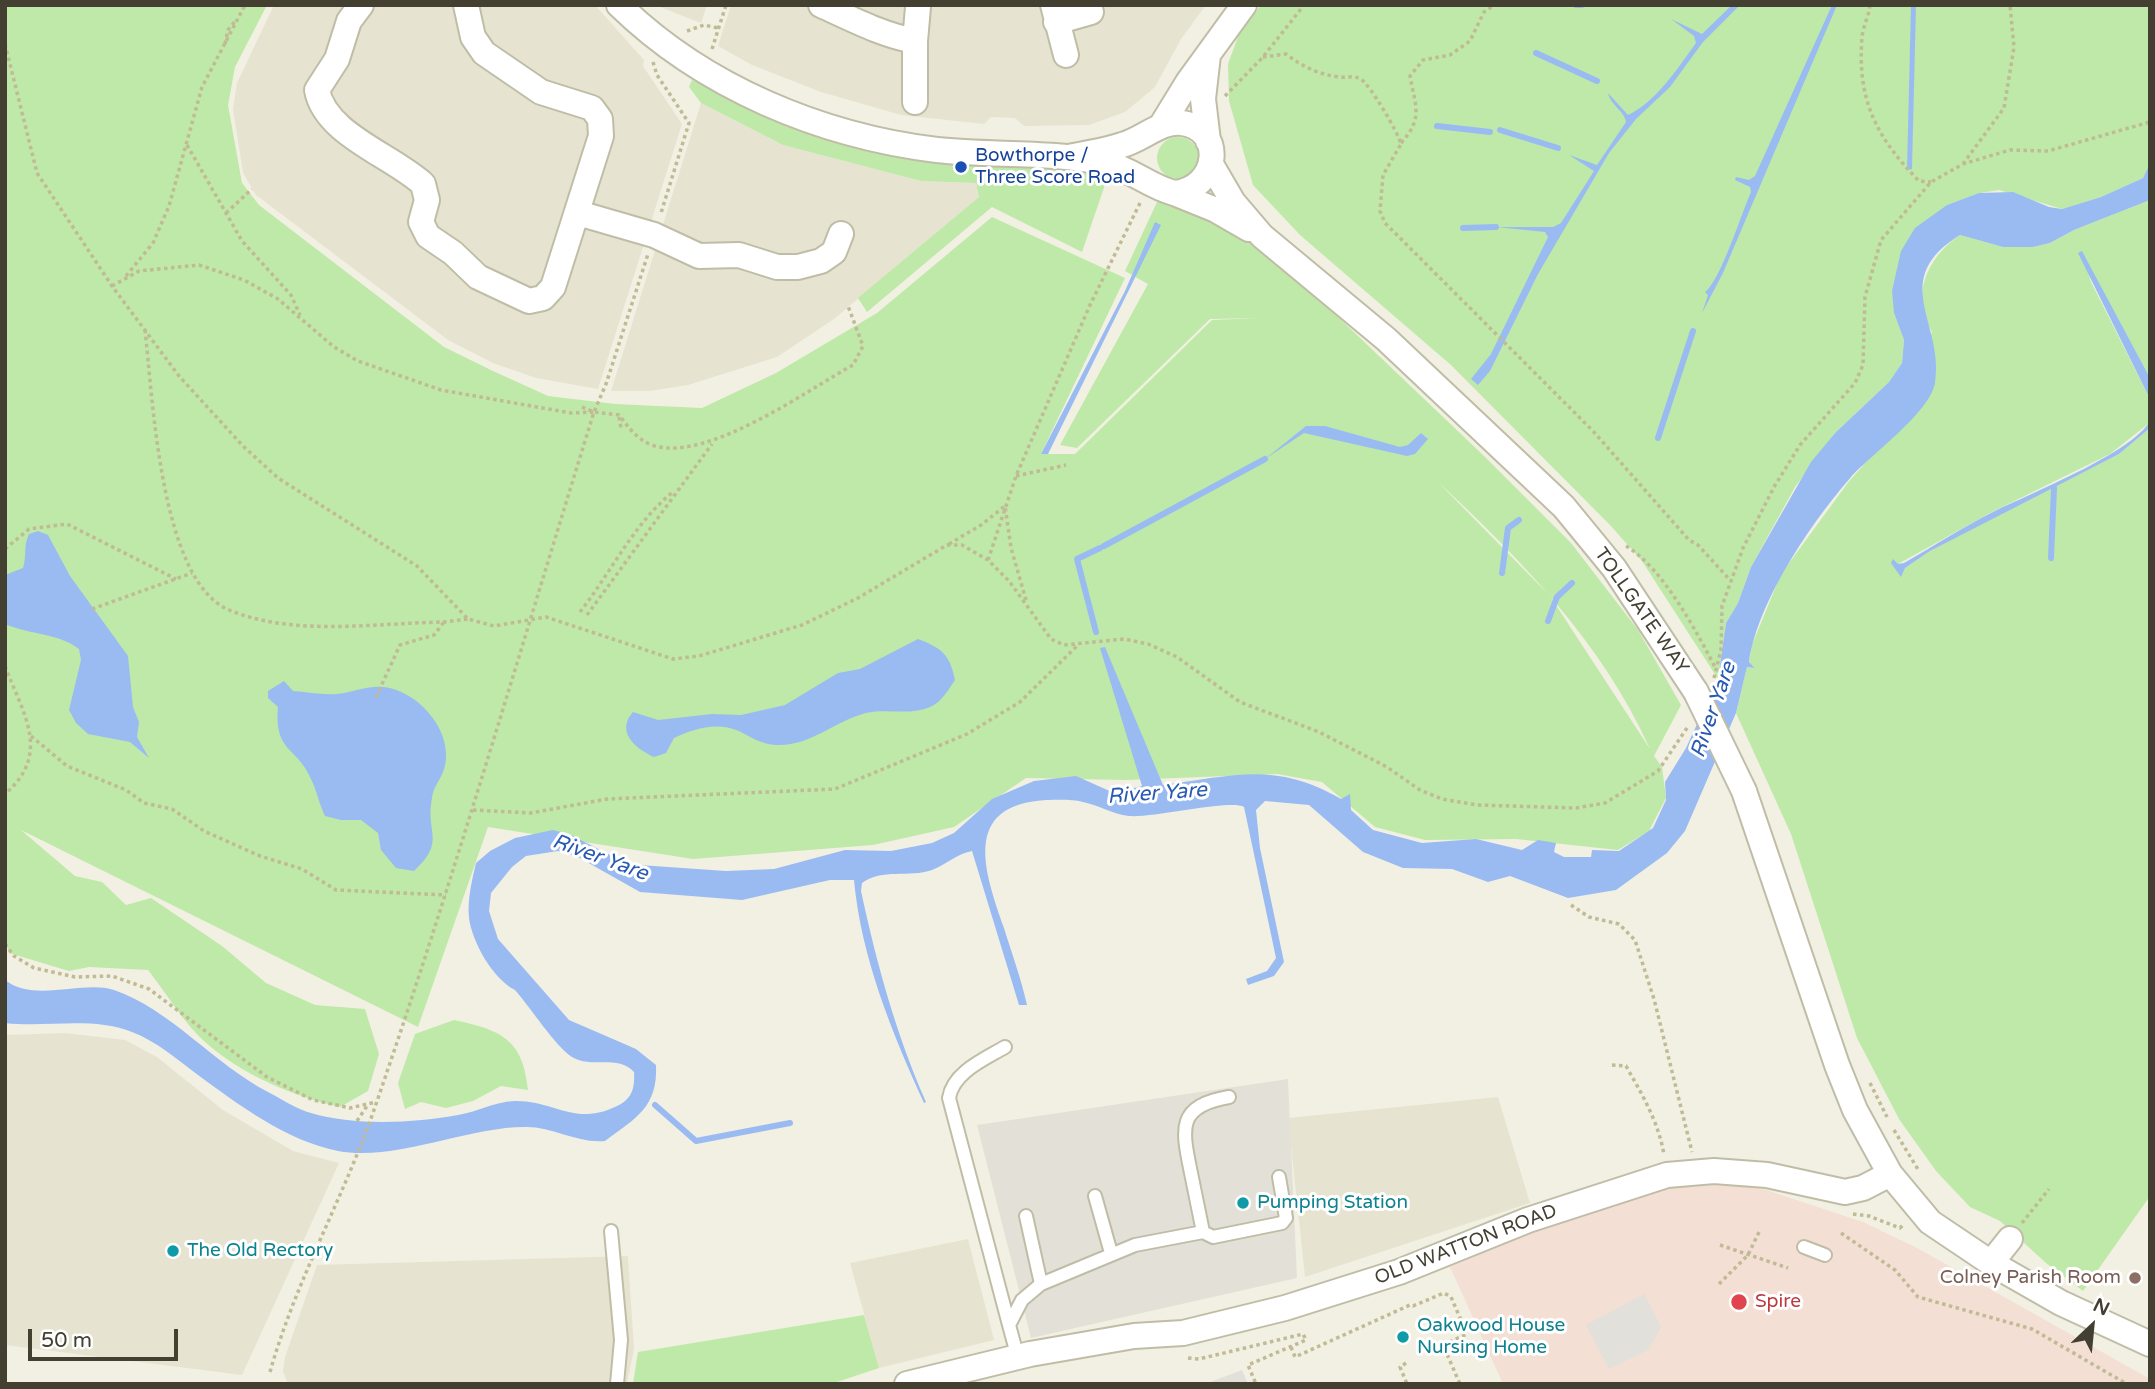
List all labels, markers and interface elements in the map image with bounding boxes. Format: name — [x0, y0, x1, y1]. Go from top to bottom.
place label: Bowthorpe / Three Score Road — [975, 145, 1135, 189]
marker: Bowthorpe / Three Score Road — [953, 159, 969, 175]
street label: TOLLGATE WAY — [1589, 544, 1693, 678]
water label: River Yare — [1686, 659, 1742, 761]
water label: River Yare — [1106, 778, 1208, 810]
water label: River Yare — [549, 829, 651, 887]
place label: Pumping Station — [1257, 1192, 1408, 1214]
marker: Pumping Station — [1235, 1195, 1251, 1211]
street label: OLD WATTON ROAD — [1372, 1200, 1560, 1290]
place label: The Old Rectory — [187, 1240, 333, 1262]
marker: The Old Rectory — [165, 1243, 181, 1259]
place label: Colney Parish Room — [1940, 1267, 2121, 1289]
marker: Colney Parish Room — [2127, 1270, 2143, 1286]
place label: Spire — [1755, 1291, 1801, 1313]
north arrow — [2057, 1291, 2127, 1361]
marker: Spire — [1729, 1292, 1749, 1312]
text: N — [2090, 1294, 2113, 1320]
place label: Oakwood House Nursing Home — [1417, 1315, 1565, 1359]
scale bar — [32, 1316, 182, 1360]
text: 50 m — [41, 1328, 92, 1353]
marker: Oakwood House Nursing Home — [1395, 1329, 1411, 1345]

